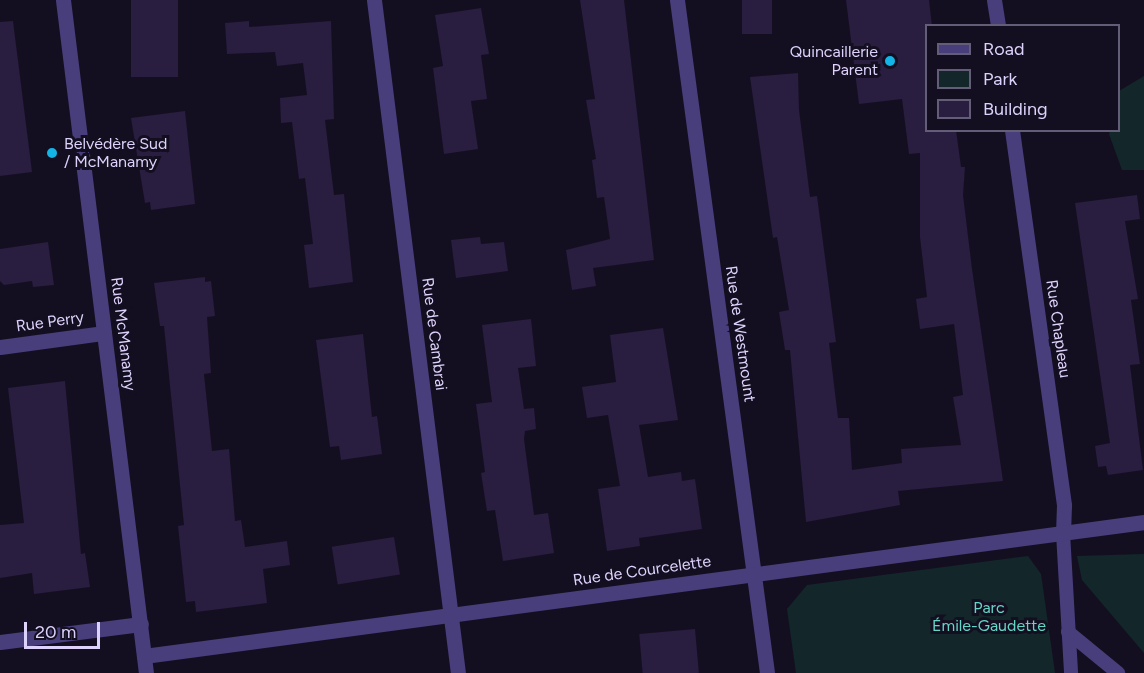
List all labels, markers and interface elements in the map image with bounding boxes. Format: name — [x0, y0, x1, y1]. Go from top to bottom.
legend — [925, 24, 1120, 132]
text: Road — [983, 38, 1024, 60]
place label: Quincaillerie Parent — [790, 42, 878, 80]
marker: Quincaillerie Parent — [883, 54, 897, 68]
text: Park — [983, 68, 1017, 90]
text: Building — [983, 98, 1048, 120]
place label: Belvédère Sud / McManamy — [64, 134, 167, 172]
marker: Belvédère Sud / McManamy — [45, 146, 59, 160]
street label: Rue de Westmount — [721, 265, 759, 403]
street label: Rue McManamy — [106, 276, 140, 392]
street label: Rue de Cambrai — [418, 276, 450, 392]
street label: Rue Chapleau — [1042, 279, 1074, 379]
street label: Rue Perry — [15, 308, 85, 336]
street label: Rue de Courcelette — [572, 552, 712, 590]
park label: Parc Émile-Gaudette — [932, 598, 1046, 636]
scale bar — [27, 610, 104, 648]
text: 20 m — [35, 621, 76, 643]

